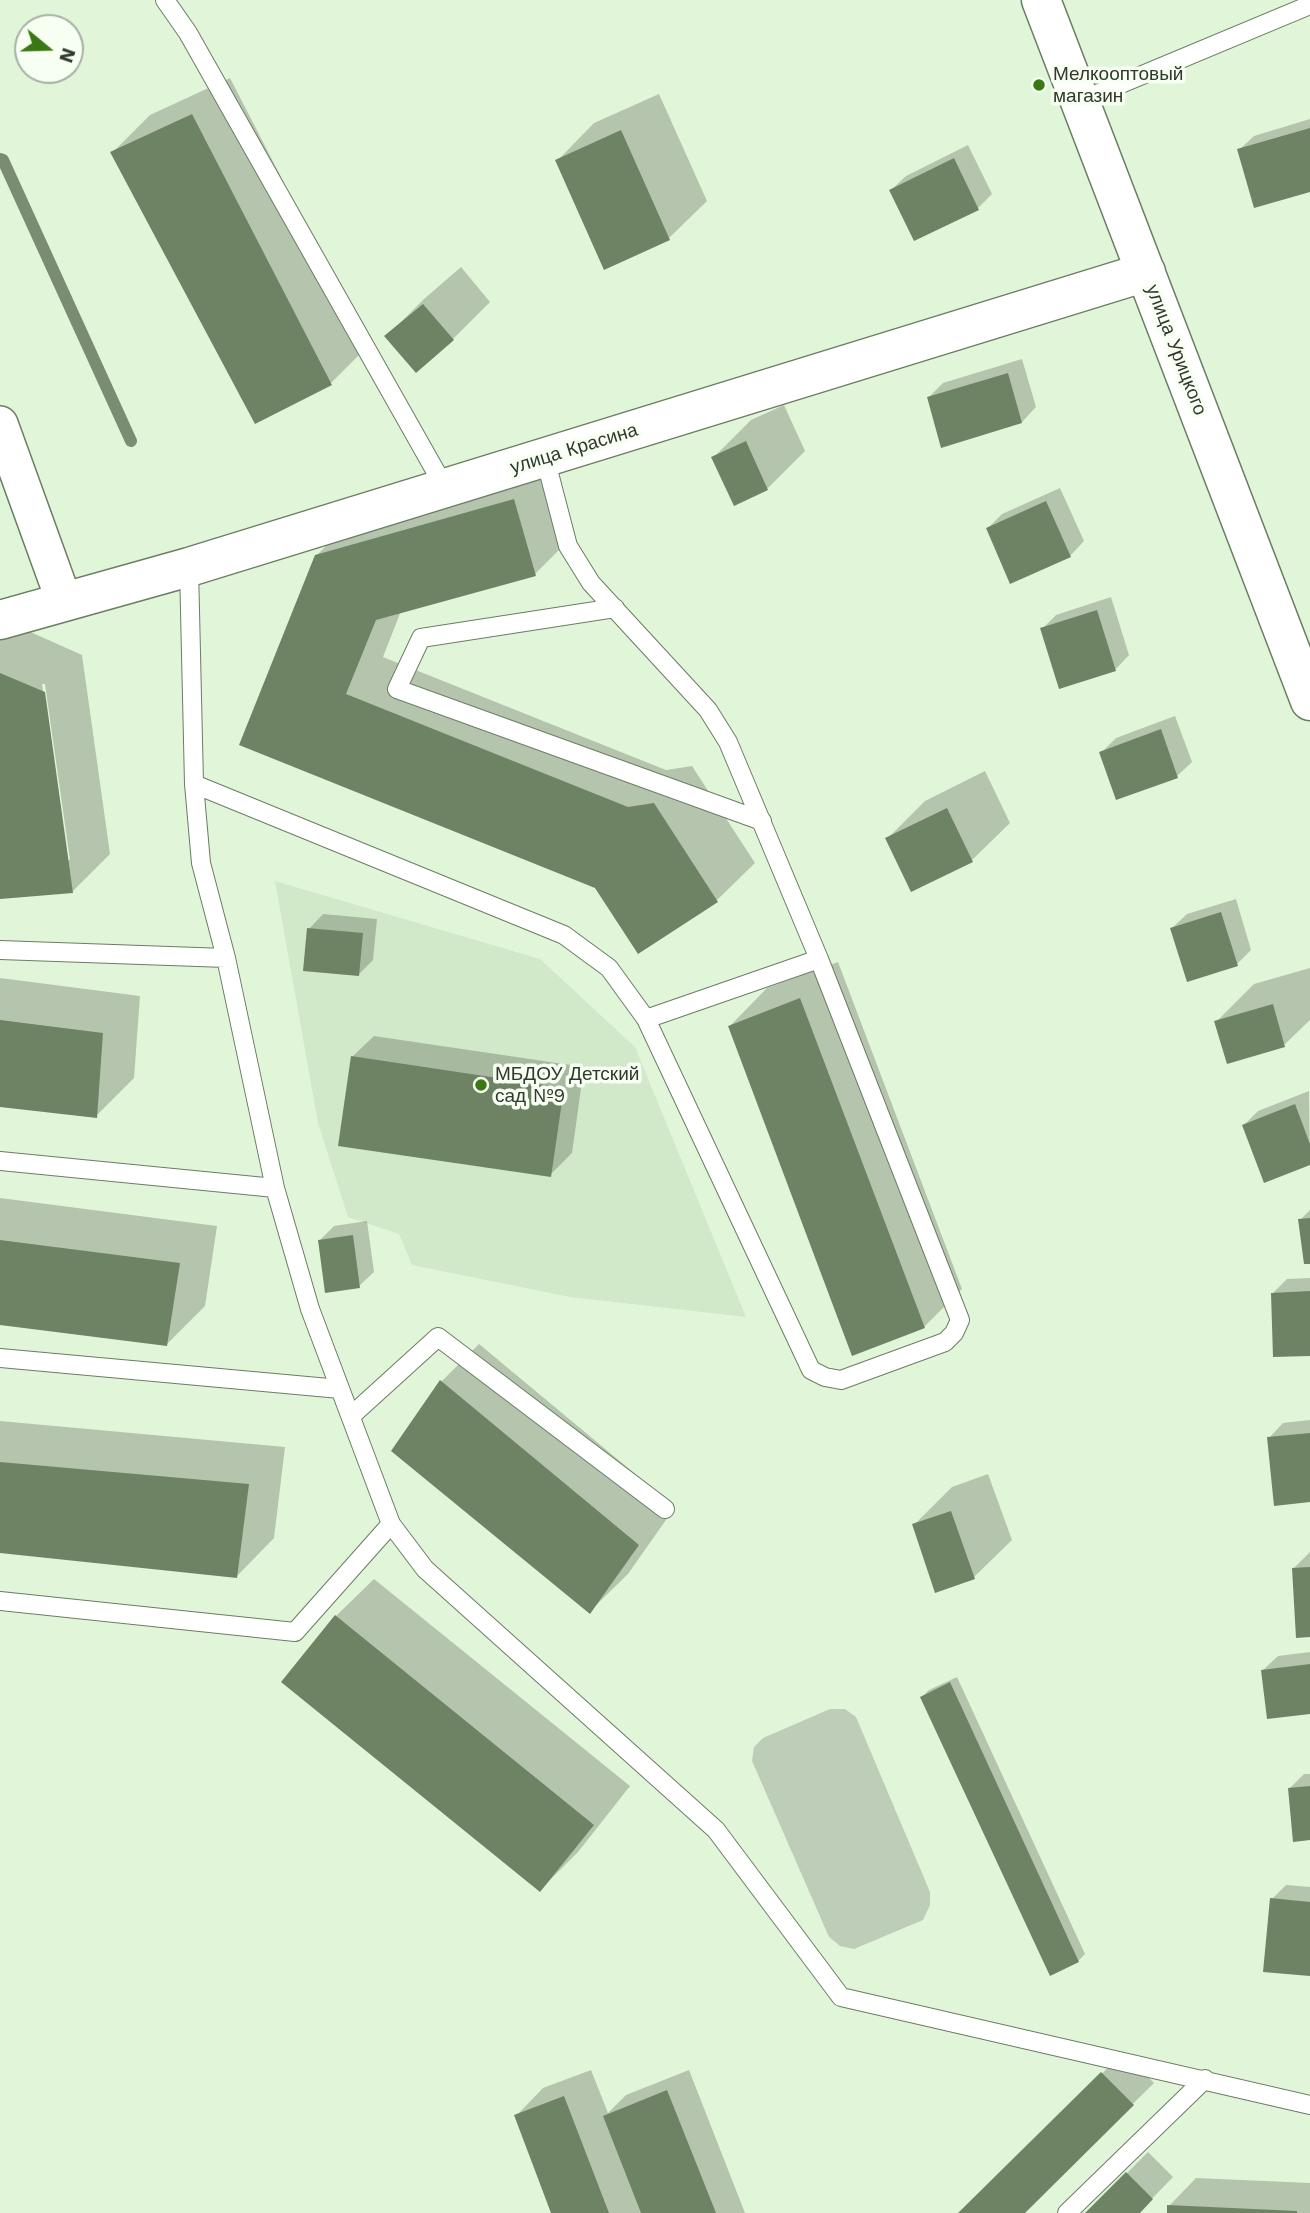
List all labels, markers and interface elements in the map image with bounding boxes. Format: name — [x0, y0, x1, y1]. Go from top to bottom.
north arrow — [14, 14, 84, 84]
text: N — [54, 45, 81, 66]
place label: Мелкооптовый магазин — [1053, 63, 1183, 107]
marker: Мелкооптовый магазин — [1031, 77, 1047, 93]
street label: улица Урицкого — [1141, 281, 1211, 419]
street label: улица Красина — [508, 419, 640, 479]
place label: МБДОУ Детский сад №9 — [495, 1063, 639, 1107]
marker: МБДОУ Детский сад №9 — [473, 1077, 489, 1093]

